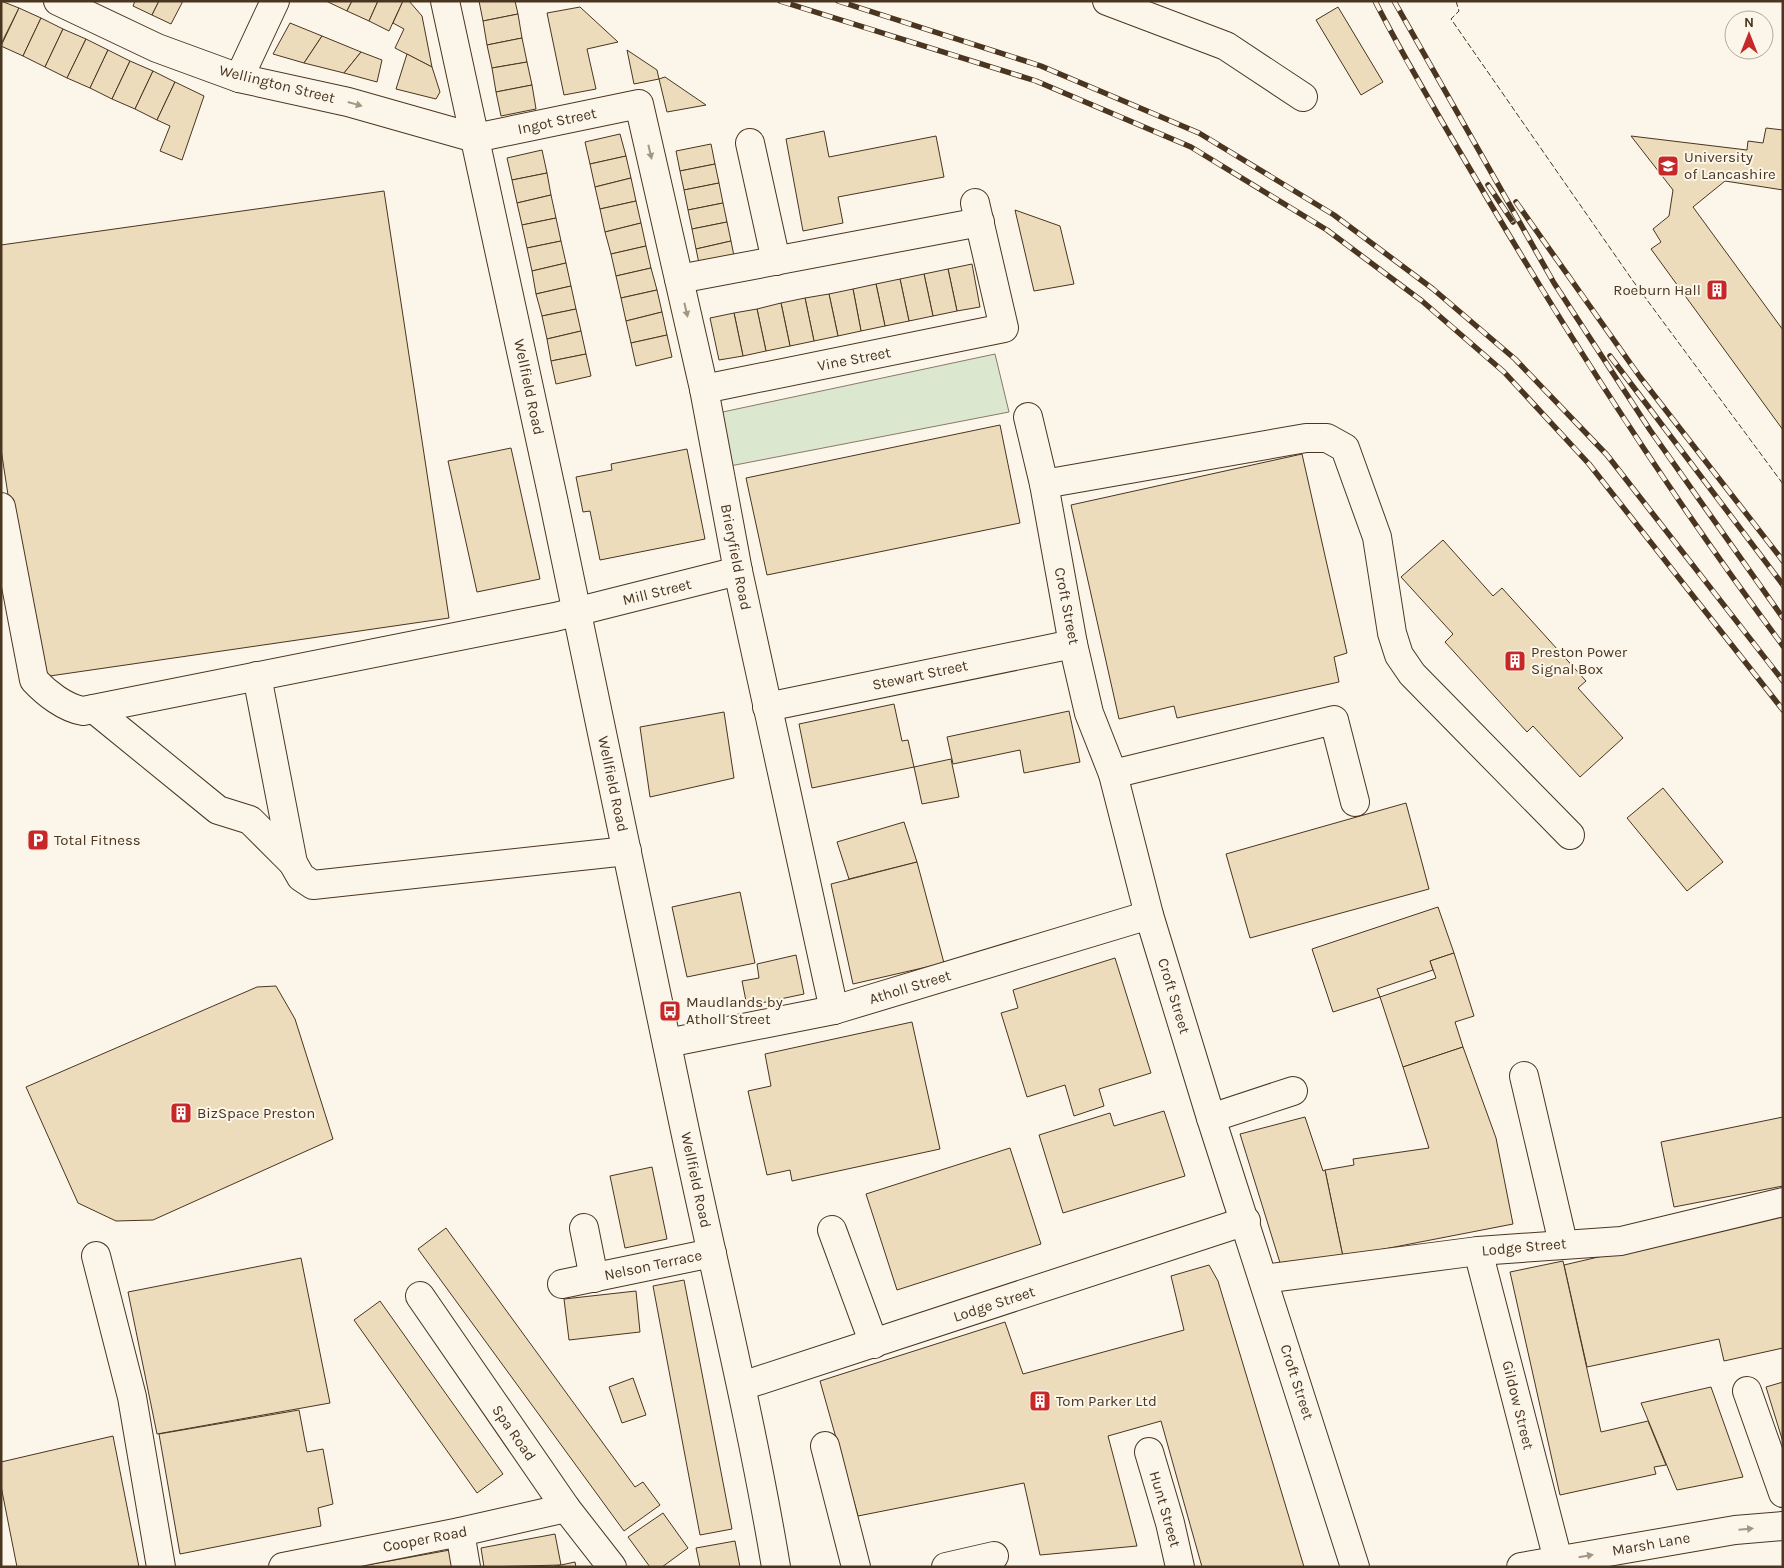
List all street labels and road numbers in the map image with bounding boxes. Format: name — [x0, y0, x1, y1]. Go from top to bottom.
street label: Wellington Street — [217, 61, 337, 107]
street label: Ingot Street — [516, 104, 598, 138]
street label: Wellfield Road — [510, 337, 548, 437]
street label: Vine Street — [816, 343, 893, 375]
street label: Brieryfield Road — [717, 502, 755, 612]
street label: Croft Street — [1051, 566, 1083, 647]
street label: Mill Street — [621, 575, 694, 609]
street label: Stewart Street — [871, 656, 970, 694]
street label: Wellfield Road — [594, 734, 632, 834]
street label: Croft Street — [1154, 956, 1194, 1036]
street label: Atholl Street — [867, 966, 953, 1008]
street label: Wellfield Road — [677, 1130, 715, 1230]
street label: Lodge Street — [1481, 1234, 1567, 1260]
street label: Nelson Terrace — [602, 1246, 704, 1284]
street label: Lodge Street — [951, 1282, 1038, 1326]
street label: Croft Street — [1276, 1342, 1318, 1422]
street label: Gildow Street — [1498, 1359, 1538, 1452]
street label: Spa Road — [488, 1402, 540, 1464]
street label: Hunt Street — [1146, 1469, 1185, 1550]
street label: Cooper Road — [381, 1522, 469, 1556]
street label: Marsh Lane — [1611, 1528, 1691, 1560]

